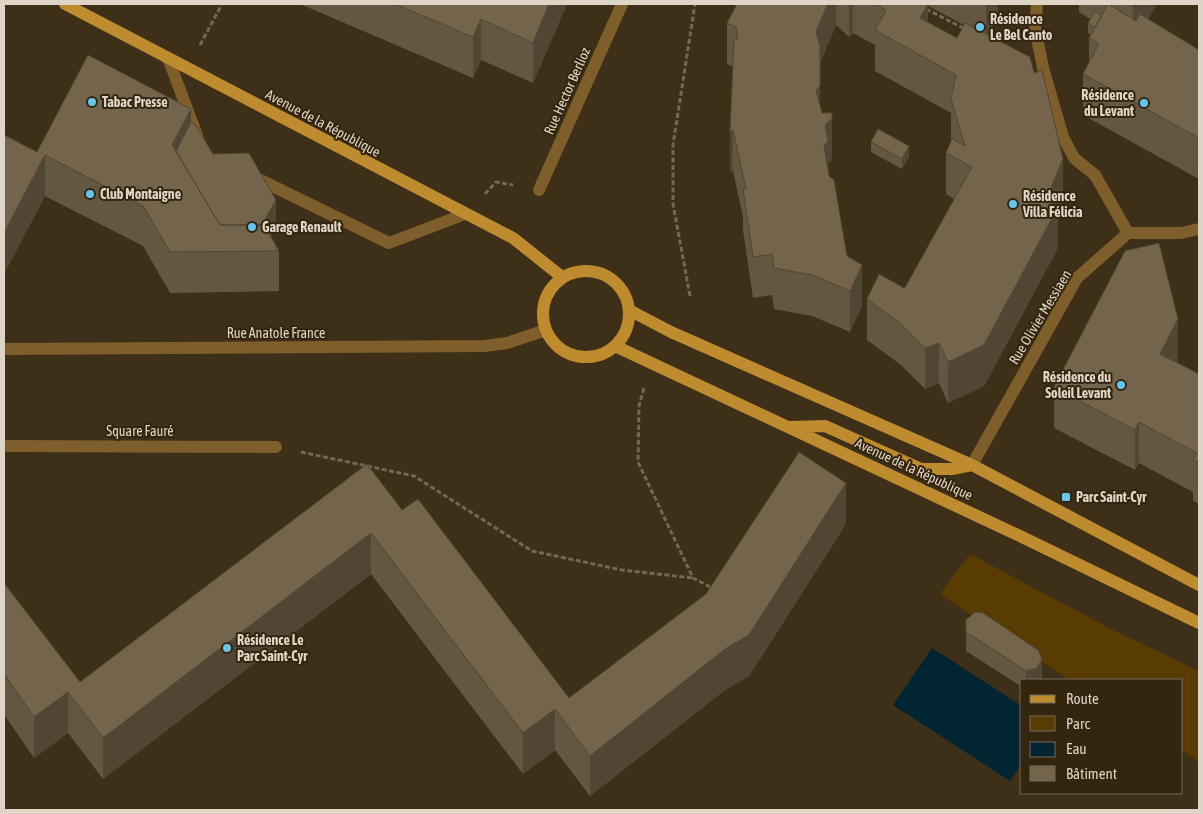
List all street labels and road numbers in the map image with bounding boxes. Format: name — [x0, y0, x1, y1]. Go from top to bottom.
street label: Rue Hector Berlioz — [541, 45, 593, 137]
street label: Avenue de la République — [263, 86, 383, 160]
street label: Rue Olivier Messiaen — [1006, 267, 1074, 367]
street label: Rue Anatole France — [227, 325, 325, 341]
street label: Square Fauré — [106, 423, 174, 439]
street label: Avenue de la République — [853, 435, 975, 503]

